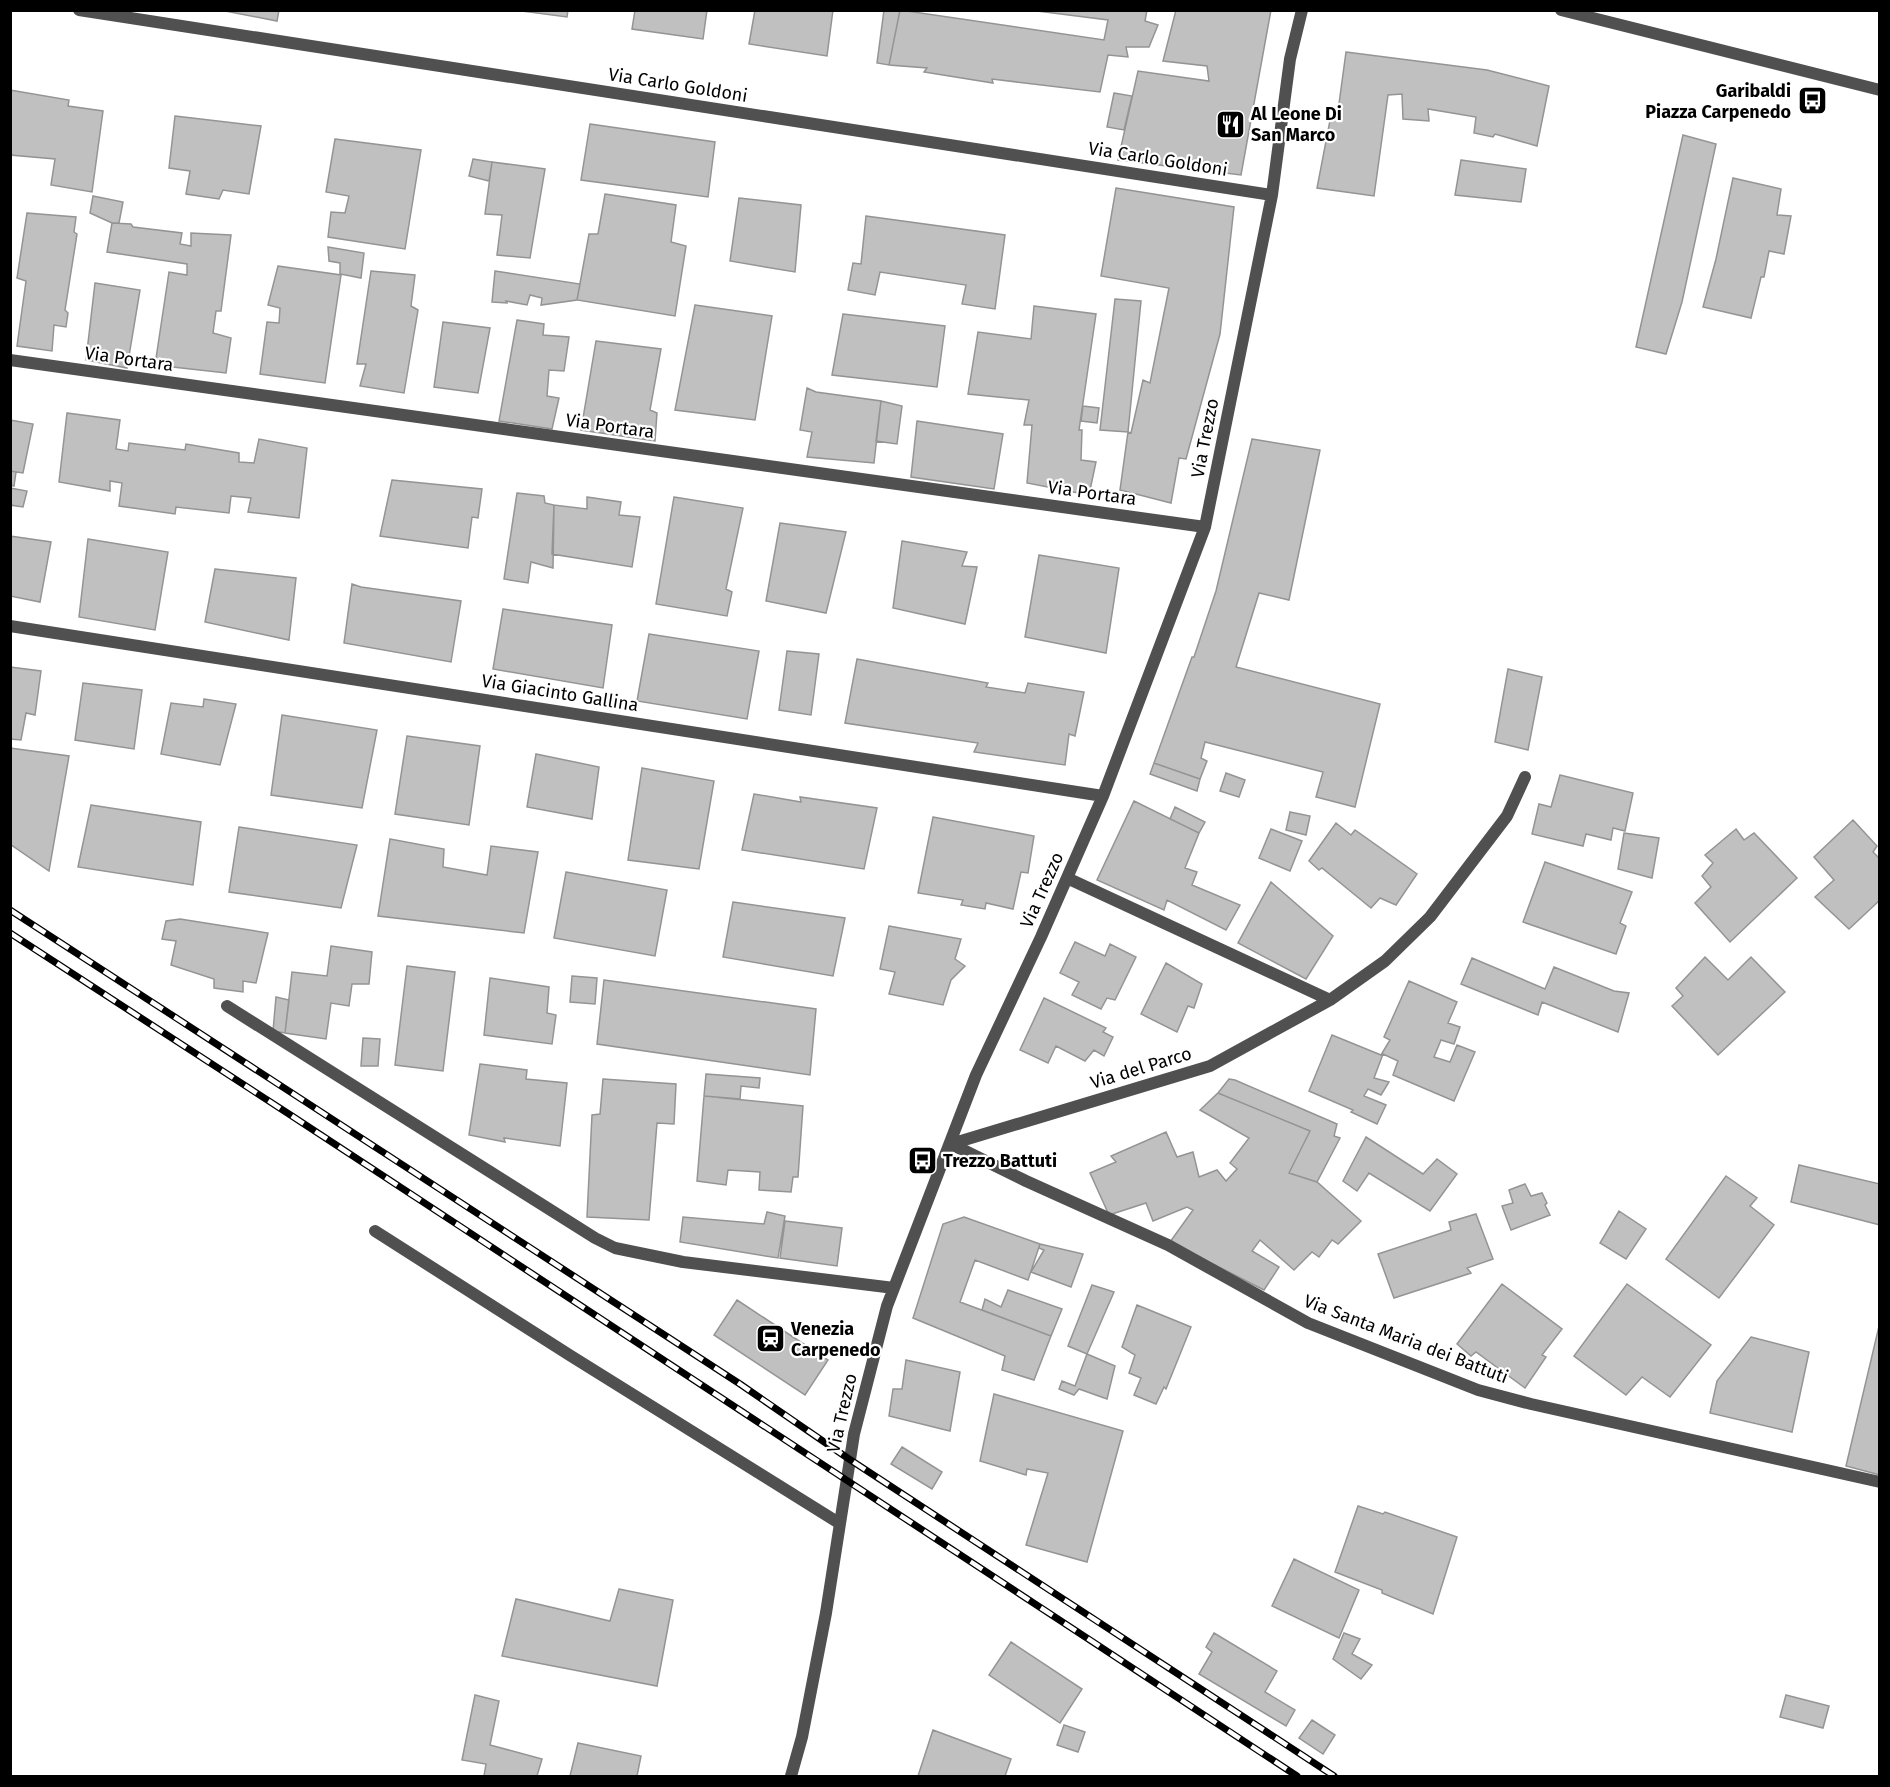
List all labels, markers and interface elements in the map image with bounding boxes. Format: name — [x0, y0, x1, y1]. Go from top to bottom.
street label: Via Carlo Goldoni — [607, 63, 749, 107]
place label: Garibaldi Piazza Carpenedo — [1645, 80, 1791, 123]
bus stop icon: Garibaldi Piazza Carpenedo — [1796, 85, 1828, 117]
place label: Al Leone Di San Marco — [1250, 103, 1342, 146]
restaurant icon: Al Leone Di San Marco — [1214, 108, 1246, 140]
street label: Via Carlo Goldoni — [1087, 137, 1229, 181]
street label: Via Portara — [83, 342, 175, 376]
street label: Via Trezzo — [1187, 396, 1223, 480]
street label: Via Portara — [564, 409, 656, 443]
street label: Via Portara — [1046, 476, 1138, 510]
street label: Via Giacinto Gallina — [480, 670, 640, 716]
street label: Via Trezzo — [1016, 849, 1068, 931]
street label: Via del Parco — [1088, 1042, 1194, 1094]
bus stop icon: Trezzo Battuti — [906, 1145, 938, 1177]
place label: Trezzo Battuti — [943, 1150, 1057, 1172]
street label: Via Santa Maria dei Battuti — [1301, 1290, 1511, 1388]
place label: Venezia Carpenedo — [790, 1318, 881, 1361]
station icon: Venezia Carpenedo — [754, 1323, 786, 1355]
street label: Via Trezzo — [822, 1371, 862, 1455]

